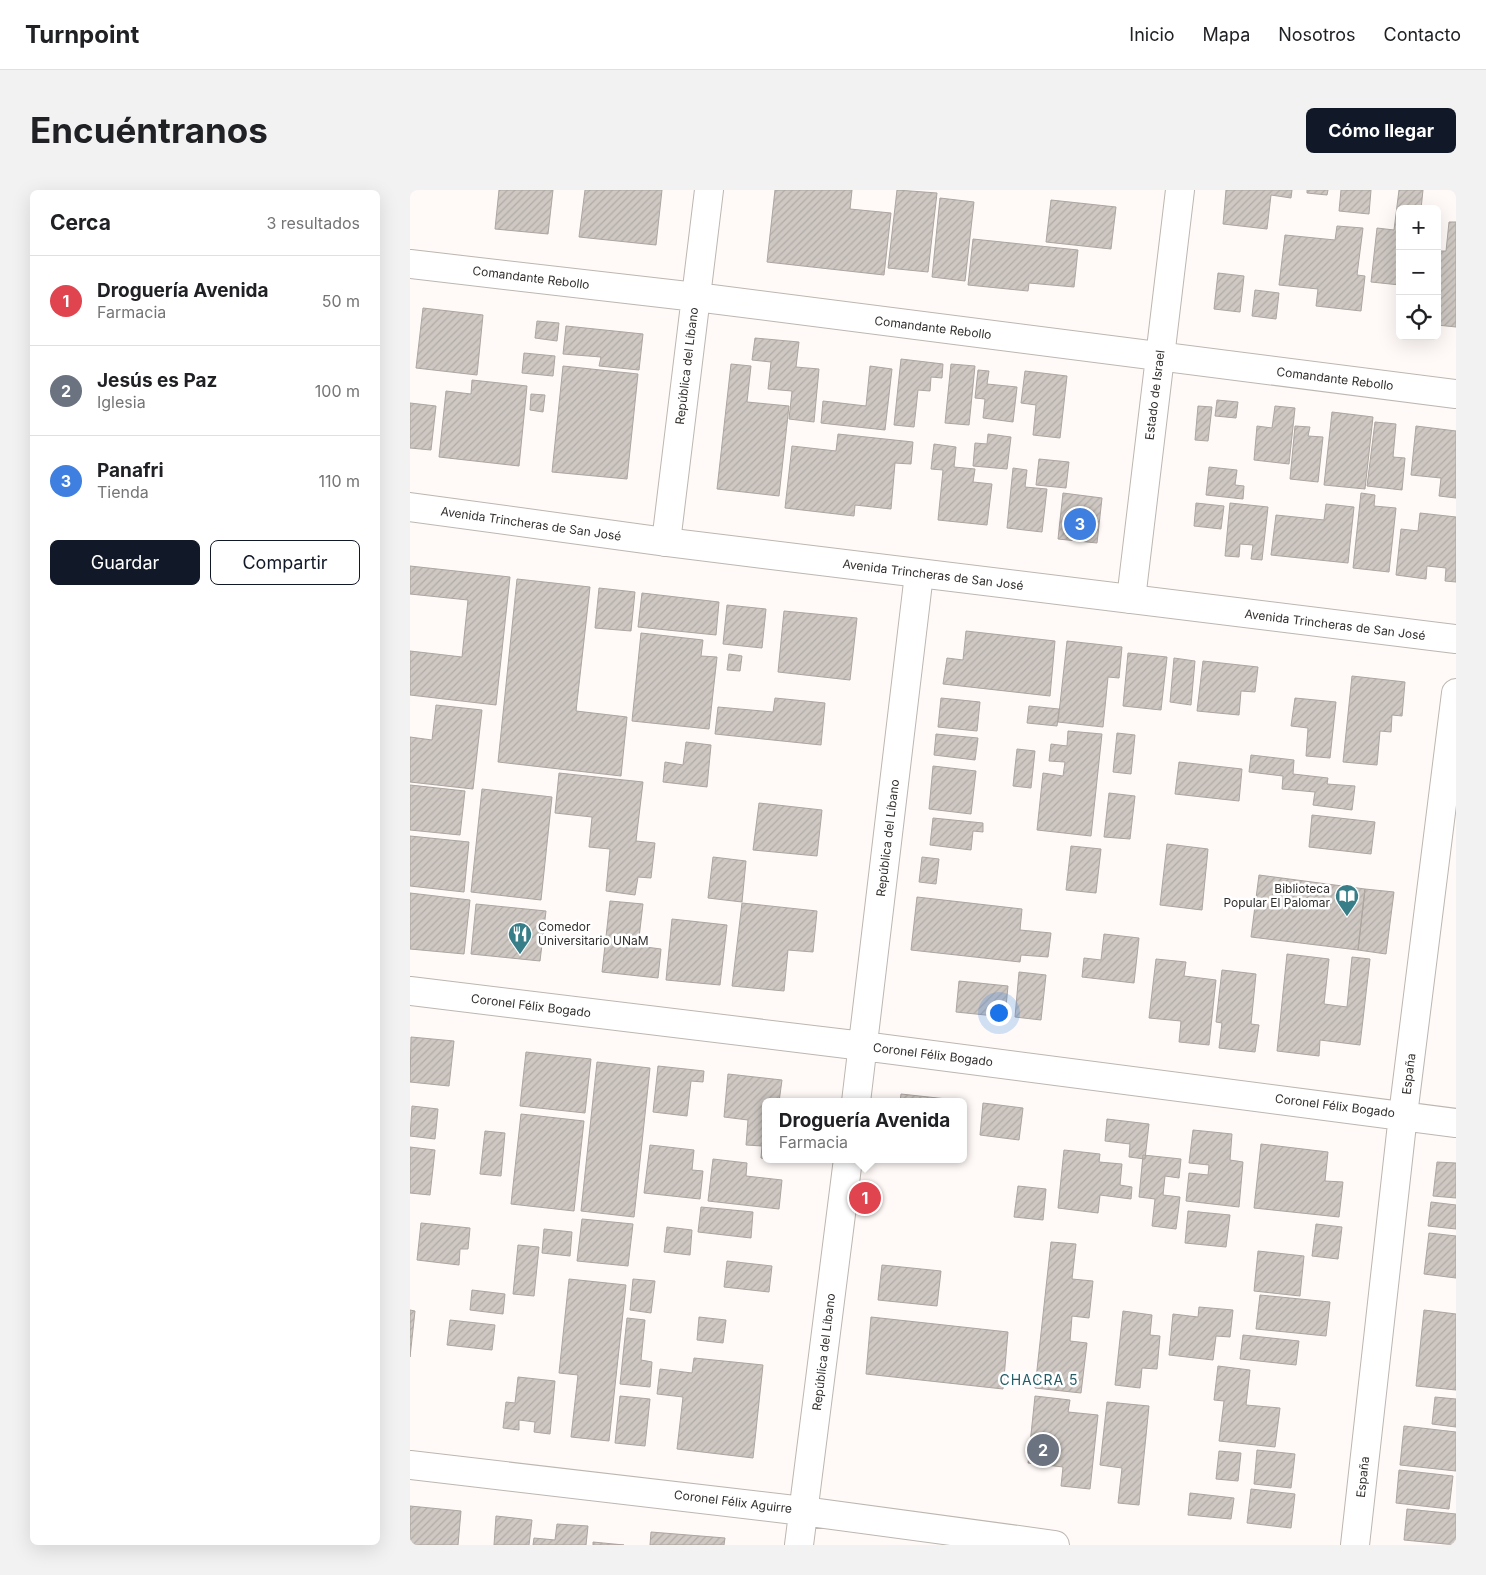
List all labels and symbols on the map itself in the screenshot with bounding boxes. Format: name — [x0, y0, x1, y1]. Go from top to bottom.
street label: Comandante Rebollo — [472, 263, 590, 292]
street label: República del Líbano — [672, 306, 701, 425]
street label: Comandante Rebollo — [874, 313, 992, 342]
street label: Estado de Israel — [1142, 349, 1167, 441]
street label: Comandante Rebollo — [1276, 364, 1394, 393]
street label: Avenida Trincheras de San José — [440, 503, 622, 544]
pin: 3 — [1064, 505, 1096, 543]
street label: Avenida Trincheras de San José — [842, 556, 1024, 593]
street label: Avenida Trincheras de San José — [1244, 606, 1426, 643]
street label: República del Líbano — [873, 778, 902, 897]
place label: Biblioteca Popular El Palomar — [1223, 881, 1330, 910]
library icon: Biblioteca Popular El Palomar — [1334, 883, 1360, 917]
place label: Comedor Universitario UNaM — [538, 919, 649, 948]
restaurant icon: Comedor Universitario UNaM — [507, 921, 533, 955]
street label: Coronel Félix Bogado — [470, 991, 592, 1020]
your location — [986, 1000, 1012, 1026]
street label: Coronel Félix Bogado — [872, 1040, 994, 1069]
street label: España — [1399, 1052, 1418, 1095]
street label: Coronel Félix Bogado — [1274, 1091, 1396, 1120]
pin: 1 — [849, 1179, 881, 1217]
street label: República del Líbano — [809, 1292, 838, 1411]
district label: CHACRA 5 — [999, 1371, 1079, 1388]
pin: 2 — [1027, 1431, 1059, 1469]
street label: España — [1353, 1455, 1372, 1498]
street label: Coronel Félix Aguirre — [673, 1487, 793, 1516]

